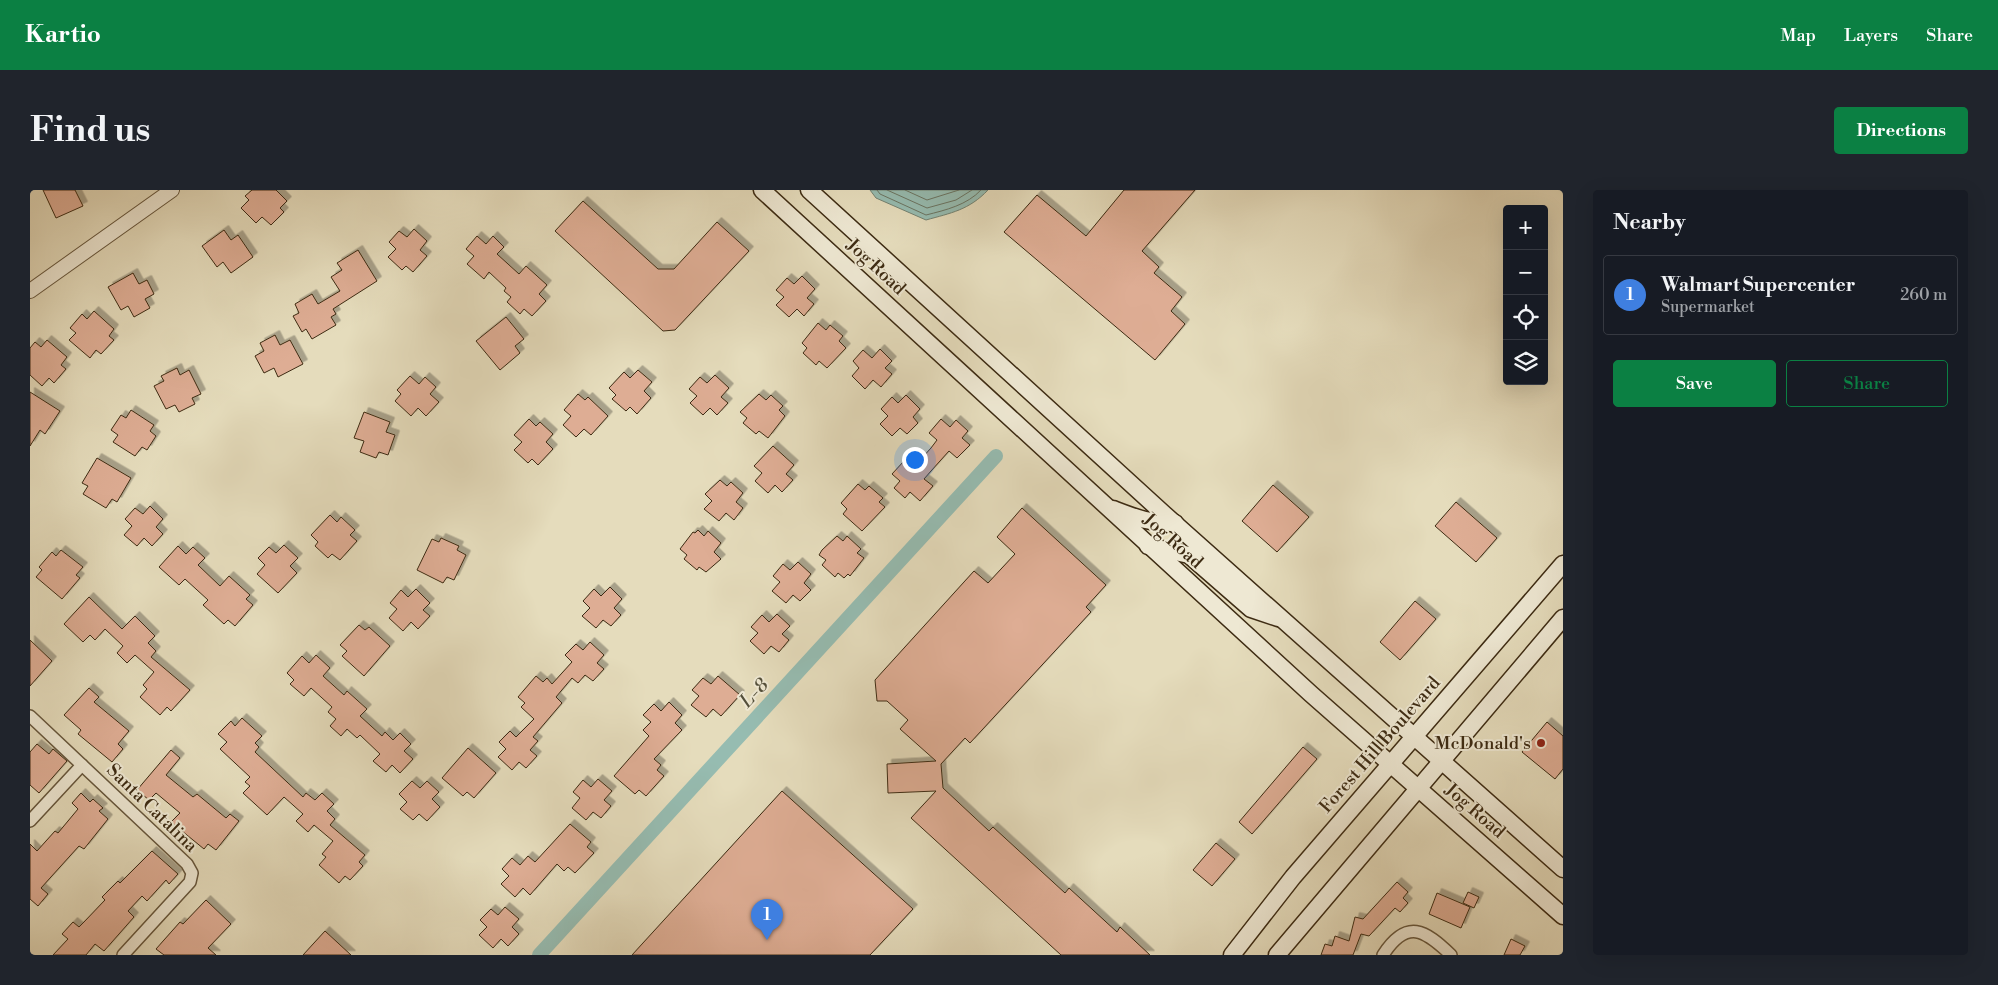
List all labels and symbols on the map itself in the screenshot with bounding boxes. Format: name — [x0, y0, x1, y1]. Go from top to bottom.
street label: Jog Road — [841, 233, 911, 301]
your location — [902, 447, 928, 473]
street label: Jog Road — [1138, 507, 1208, 574]
street label: Forest Hill Boulevard — [1314, 671, 1446, 818]
water label: L-8 — [734, 673, 774, 713]
place label: McDonald's — [1435, 732, 1531, 755]
marker: McDonald's — [1535, 737, 1547, 749]
street label: Santa Catalina — [102, 759, 203, 858]
street label: Jog Road — [1439, 778, 1511, 844]
pin: 1 — [751, 899, 783, 940]

